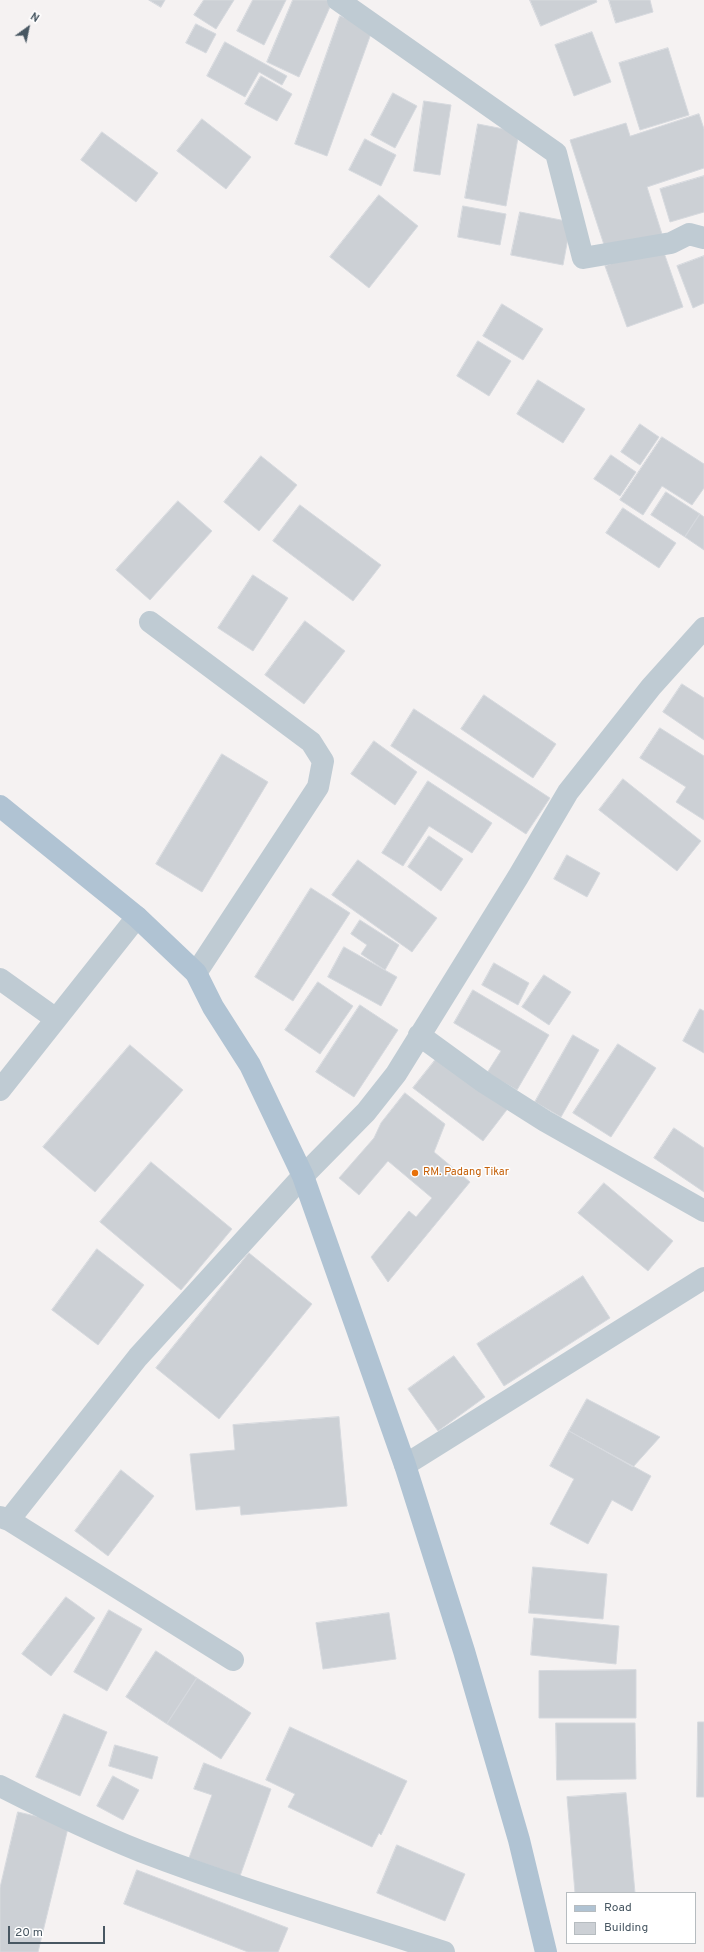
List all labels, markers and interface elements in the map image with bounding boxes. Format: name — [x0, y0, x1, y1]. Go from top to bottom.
north arrow — [8, 8, 48, 48]
text: N — [27, 10, 42, 26]
place label: RM. Padang Tikar — [423, 1166, 509, 1180]
marker: RM. Padang Tikar — [410, 1168, 420, 1178]
legend — [566, 1892, 696, 1944]
text: Road — [604, 1900, 632, 1916]
scale bar — [10, 1918, 107, 1944]
text: Building — [604, 1920, 648, 1936]
text: 20 m — [15, 1925, 43, 1941]

